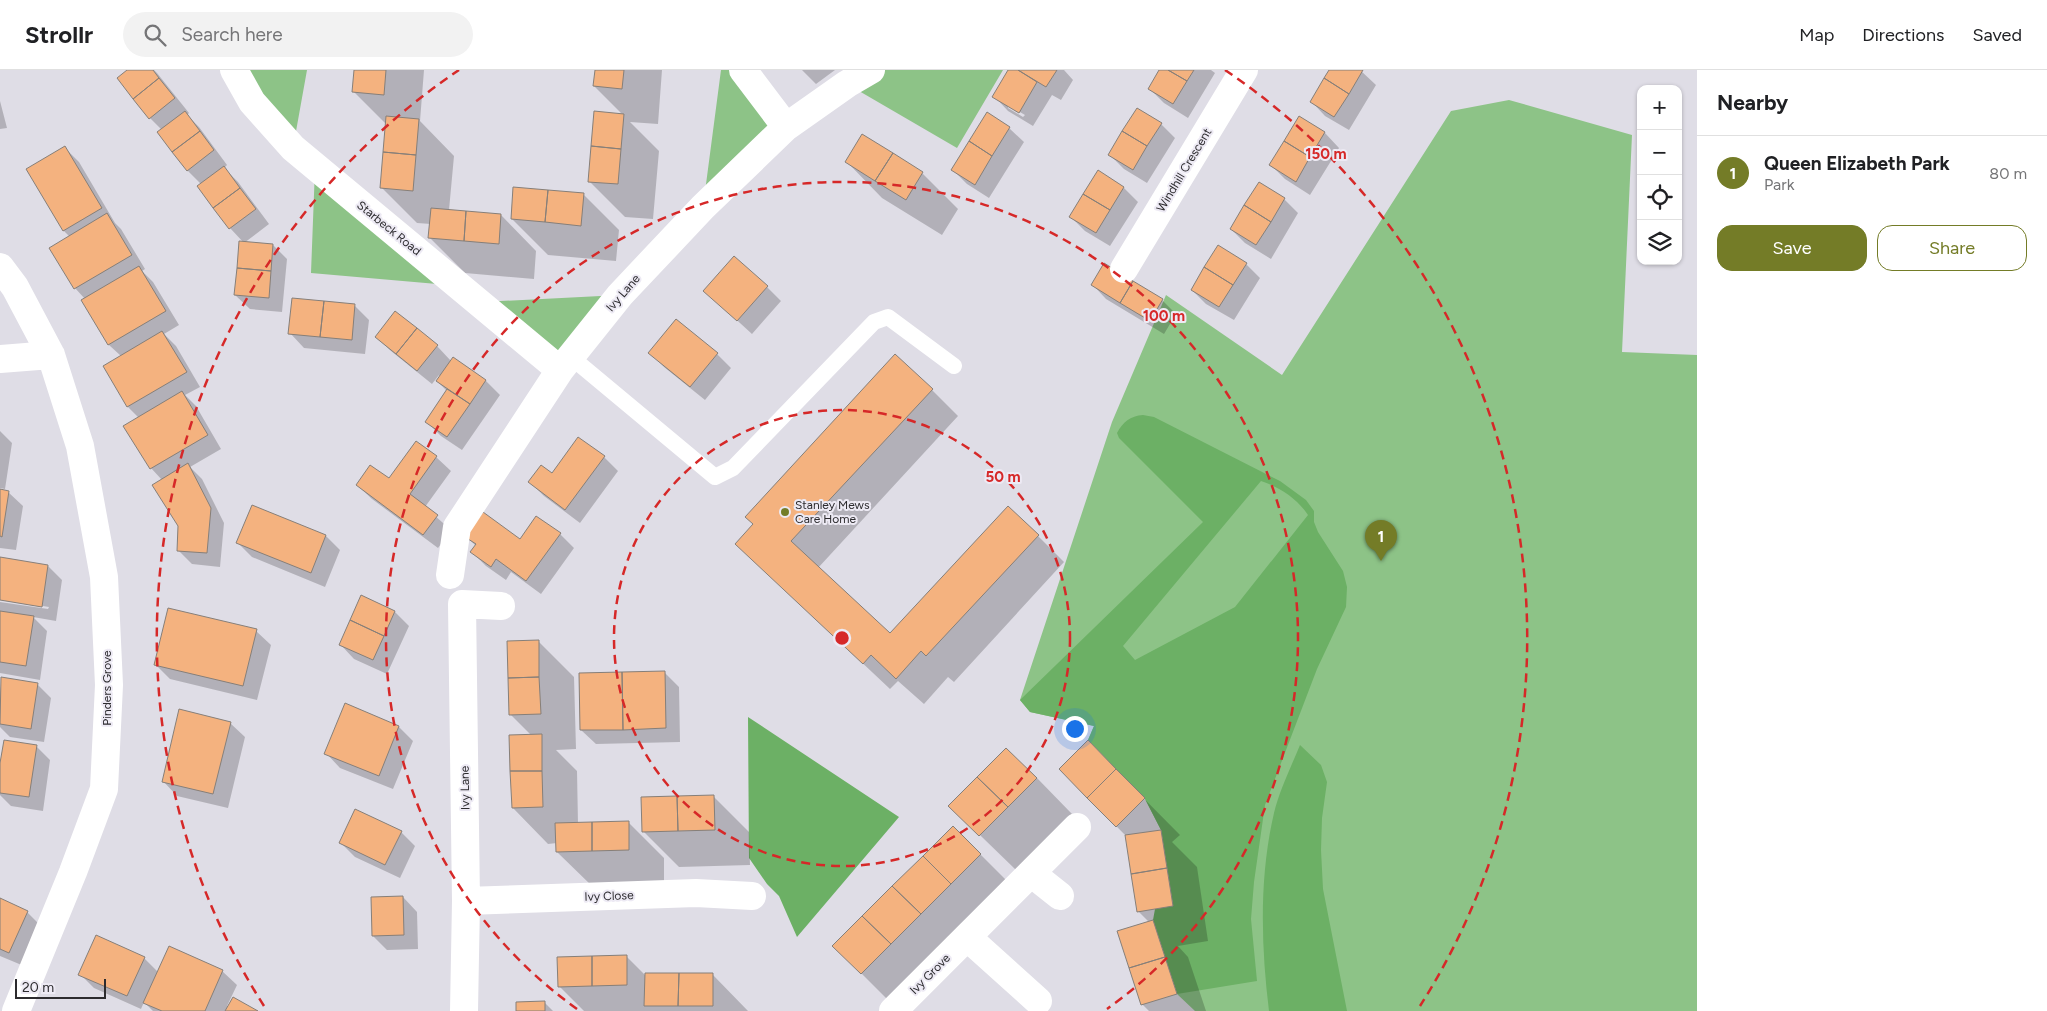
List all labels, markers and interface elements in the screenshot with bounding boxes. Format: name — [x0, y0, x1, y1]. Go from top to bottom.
search box — [123, 12, 473, 57]
text: Strollr — [25, 20, 93, 49]
icon: search — [141, 21, 169, 49]
text: Search here — [181, 23, 283, 46]
text: Map — [1799, 24, 1834, 46]
text: Directions — [1862, 24, 1944, 46]
text: Saved — [1972, 24, 2022, 46]
map controls — [1637, 85, 1682, 265]
button: + — [1637, 85, 1682, 130]
text: Nearby — [1717, 90, 1788, 115]
street label: Windhill Crescent — [1154, 125, 1215, 214]
button: − — [1637, 130, 1682, 175]
text: 150 m — [1305, 145, 1347, 163]
text: Queen Elizabeth Park — [1764, 152, 1950, 175]
text: 1 — [1730, 164, 1736, 183]
text: 80 m — [1989, 164, 2027, 183]
button: locate — [1637, 175, 1682, 220]
text: Park — [1764, 175, 1794, 194]
street label: Starbeck Road — [354, 198, 424, 258]
button: layers — [1637, 220, 1682, 265]
button: Save — [1717, 225, 1867, 271]
button: Share — [1877, 225, 2027, 271]
street label: Ivy Lane — [603, 271, 643, 314]
text: 100 m — [1143, 307, 1185, 325]
text: 50 m — [985, 468, 1021, 486]
place label: Stanley Mews Care Home — [795, 498, 870, 526]
marker: Stanley Mews Care Home — [779, 506, 791, 518]
pin: 1 — [1365, 520, 1397, 561]
centre of rings — [833, 629, 851, 647]
street label: Pinders Grove — [100, 650, 114, 726]
your location — [1062, 716, 1088, 742]
street label: Ivy Lane — [458, 765, 472, 810]
street label: Ivy Close — [584, 888, 634, 904]
street label: Ivy Grove — [907, 951, 953, 997]
scale bar — [15, 976, 106, 999]
text: 20 m — [22, 979, 54, 996]

